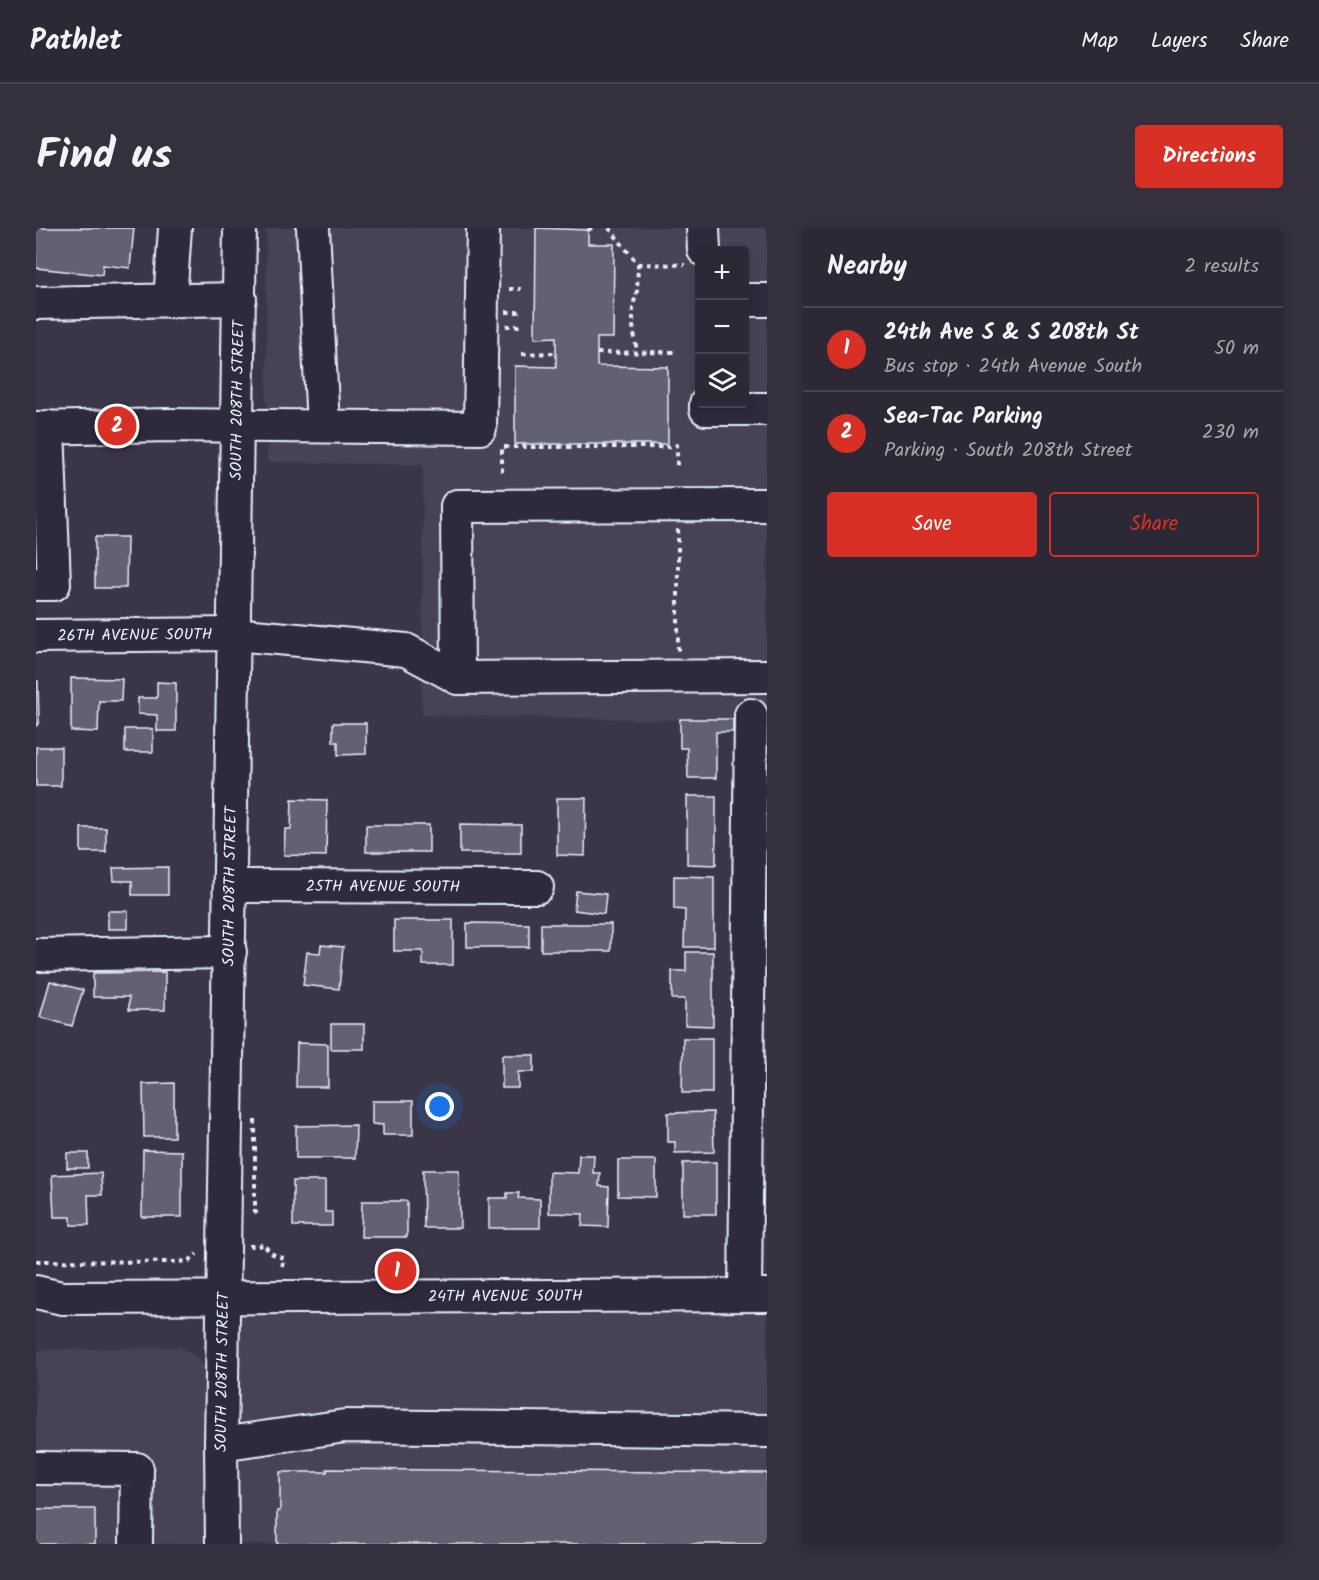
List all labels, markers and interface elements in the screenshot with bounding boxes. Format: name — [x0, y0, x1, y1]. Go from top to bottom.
text: Pathlet — [30, 19, 122, 64]
text: Map — [1081, 25, 1118, 58]
text: Layers — [1151, 25, 1207, 58]
text: Share — [1240, 25, 1289, 58]
text: Find us — [36, 123, 172, 190]
button: Directions — [1135, 125, 1283, 188]
map controls — [695, 246, 749, 408]
button: + — [695, 246, 749, 300]
text: Nearby — [827, 246, 907, 288]
text: 2 results — [1184, 251, 1259, 283]
button: − — [695, 300, 749, 354]
text: 24th Ave S & S 208th St — [884, 316, 1139, 351]
street label: SOUTH 208TH STREET — [224, 319, 251, 480]
text: 1 — [843, 333, 850, 365]
text: 50 m — [1214, 333, 1259, 365]
text: Bus stop · 24th Avenue South — [884, 351, 1142, 383]
button: layers — [695, 354, 749, 408]
text: Sea-Tac Parking — [884, 400, 1043, 435]
pin: 2 — [98, 404, 136, 448]
text: 2 — [841, 417, 852, 449]
text: 230 m — [1202, 417, 1259, 449]
text: Parking · South 208th Street — [884, 435, 1133, 467]
button: Save — [827, 492, 1037, 557]
button: Share — [1049, 492, 1259, 557]
street label: 26TH AVENUE SOUTH — [57, 622, 213, 648]
street label: SOUTH 208TH STREET — [216, 804, 243, 966]
street label: 25TH AVENUE SOUTH — [306, 874, 460, 899]
your location — [425, 1092, 454, 1121]
pin: 1 — [378, 1248, 416, 1294]
street label: 24TH AVENUE SOUTH — [428, 1283, 583, 1309]
street label: SOUTH 208TH STREET — [208, 1290, 236, 1452]

